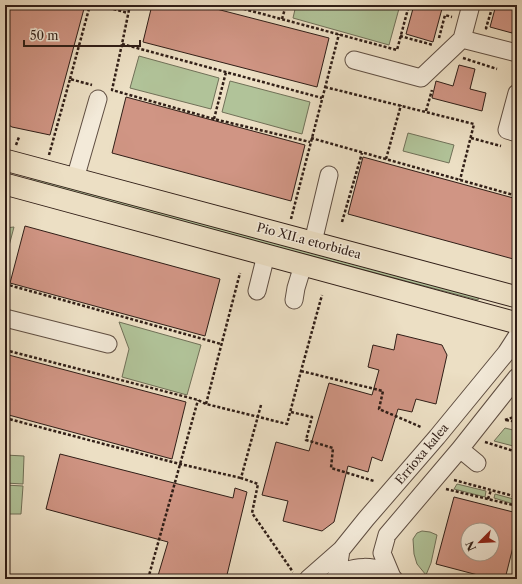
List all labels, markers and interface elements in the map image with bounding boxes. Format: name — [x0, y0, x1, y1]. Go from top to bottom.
scale bar — [24, 22, 140, 48]
text: 50 m — [30, 28, 59, 43]
street label: Pio XII.a etorbidea — [255, 219, 364, 262]
street label: Errioxa kalea — [392, 420, 452, 487]
north arrow — [460, 522, 500, 562]
text: N — [462, 538, 479, 553]

